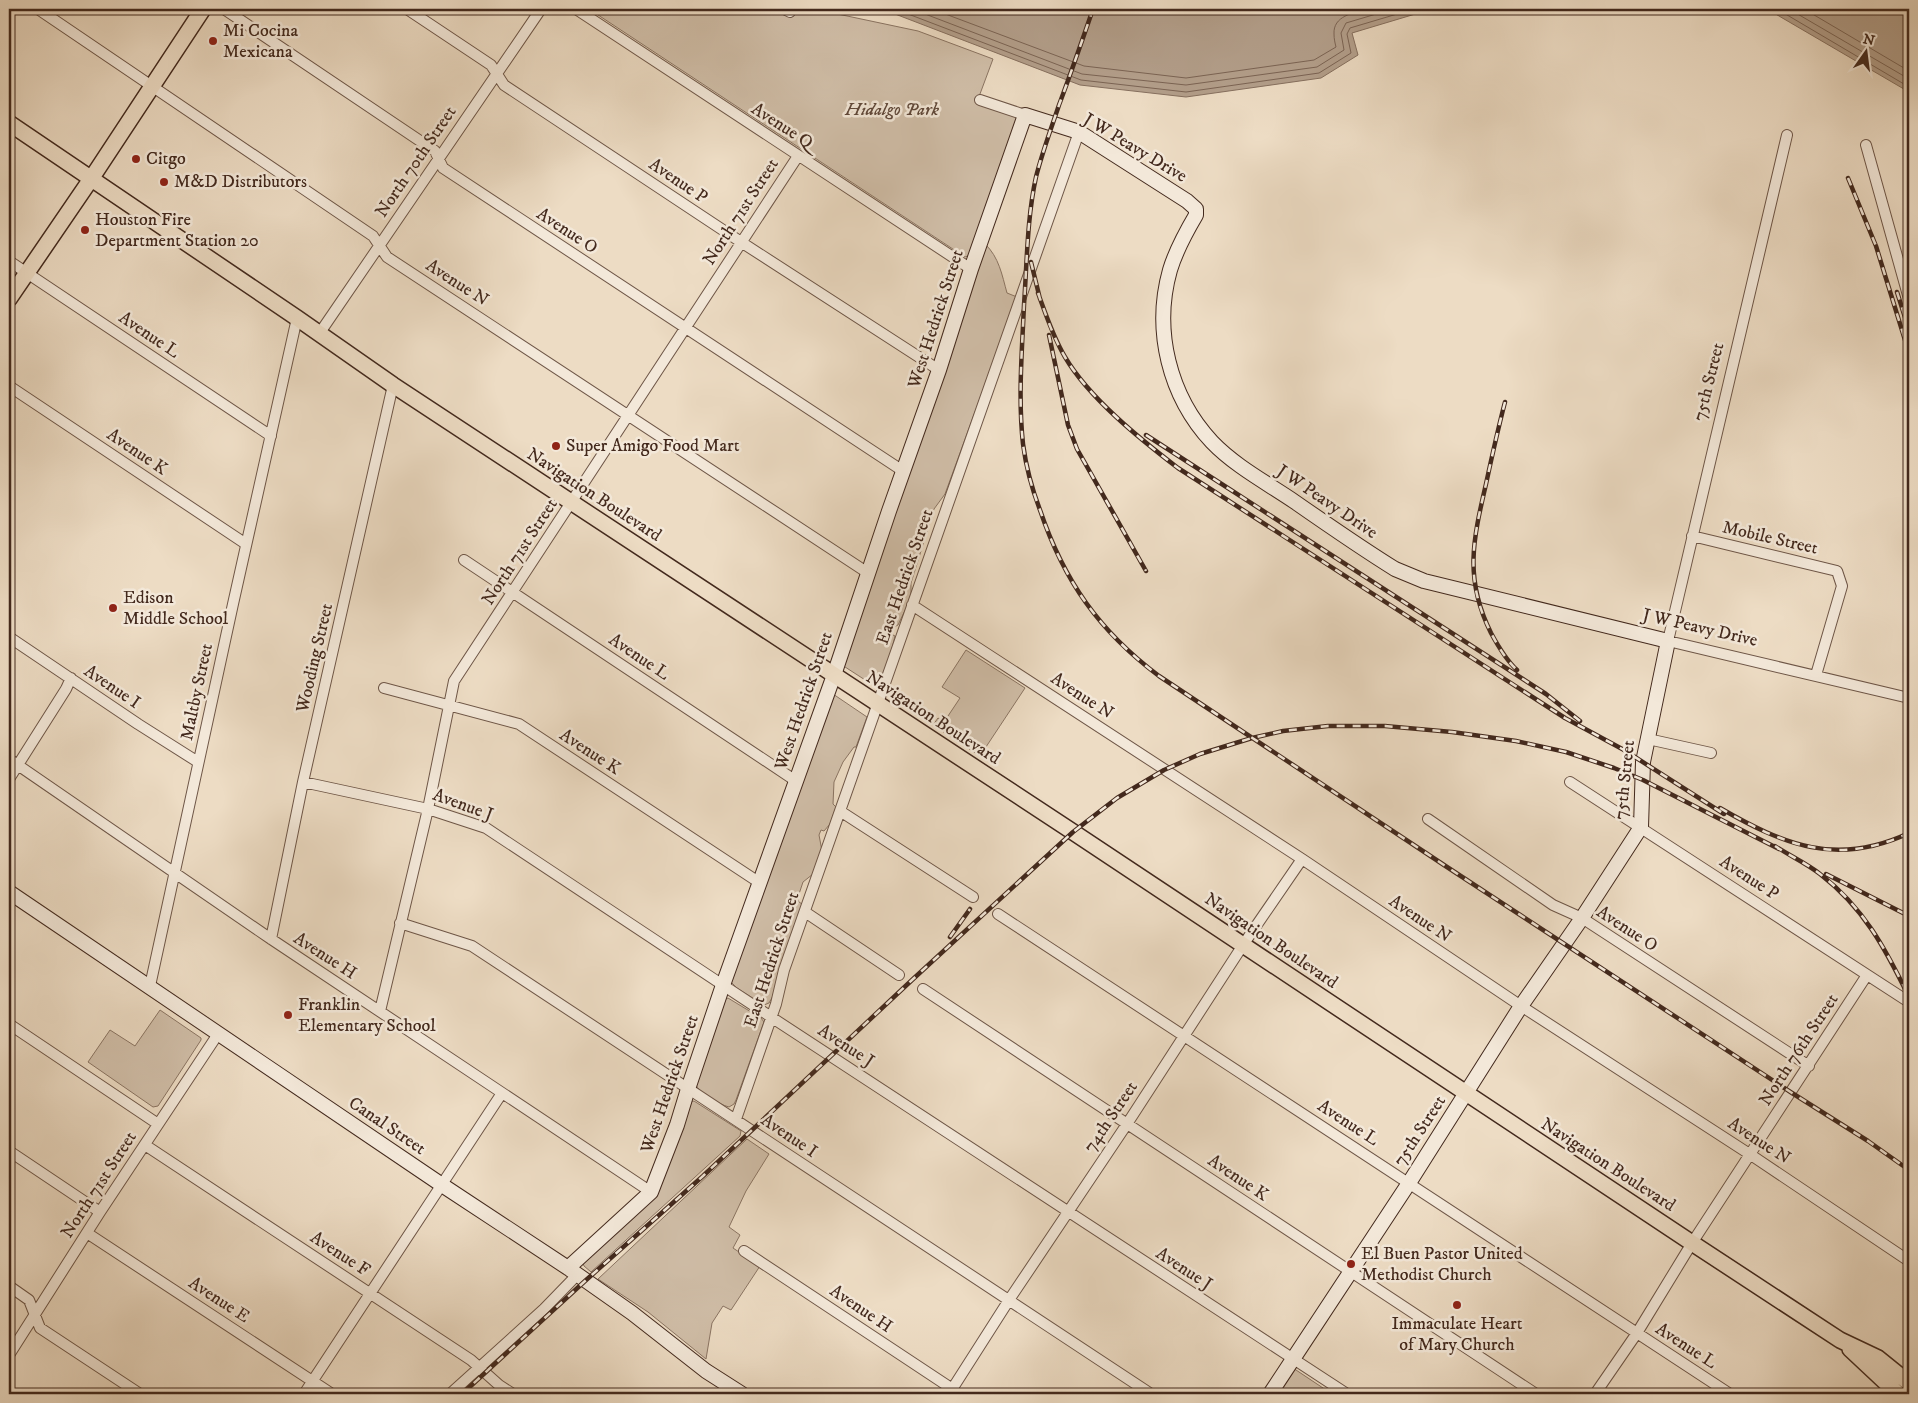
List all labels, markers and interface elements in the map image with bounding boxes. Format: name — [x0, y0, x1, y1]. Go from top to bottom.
place label: Mi Cocina Mexicana — [223, 20, 298, 63]
north arrow — [1840, 28, 1890, 78]
text: N — [1861, 30, 1877, 51]
marker: Mi Cocina Mexicana — [207, 35, 219, 47]
street label: Avenue Q — [747, 98, 824, 159]
park label: Hidalgo Park — [844, 99, 939, 121]
street label: North 70th Street — [371, 102, 462, 222]
street label: J W Peavy Drive — [1077, 107, 1191, 188]
place label: Citgo — [146, 148, 186, 170]
marker: Citgo — [130, 153, 142, 165]
street label: Avenue P — [644, 153, 712, 209]
street label: North 71st Street — [698, 154, 784, 270]
place label: M&D Distributors — [174, 171, 307, 193]
marker: M&D Distributors — [158, 176, 170, 188]
street label: Avenue O — [532, 203, 602, 259]
place label: Houston Fire Department Station 20 — [95, 209, 259, 252]
marker: Houston Fire Department Station 20 — [79, 224, 91, 236]
street label: West Hedrick Street — [903, 247, 969, 392]
street label: Avenue N — [421, 255, 493, 312]
street label: Avenue L — [114, 307, 184, 363]
street label: 75th Street — [1689, 340, 1729, 423]
street label: Avenue K — [102, 424, 172, 480]
place label: Super Amigo Food Mart — [566, 435, 740, 457]
marker: Super Amigo Food Mart — [550, 440, 562, 452]
street label: Navigation Boulevard — [523, 443, 665, 547]
street label: J W Peavy Drive — [1271, 459, 1382, 544]
street label: North 71st Street — [477, 494, 563, 610]
street label: East Hedrick Street — [872, 506, 939, 648]
street label: Mobile Street — [1720, 516, 1820, 560]
place label: Edison Middle School — [123, 587, 229, 630]
street label: Wooding Street — [292, 601, 338, 716]
marker: Edison Middle School — [107, 602, 119, 614]
street label: J W Peavy Drive — [1639, 604, 1760, 652]
street label: Avenue L — [604, 629, 674, 685]
street label: West Hedrick Street — [770, 629, 838, 774]
street label: Maltby Street — [176, 641, 218, 743]
street label: Avenue I — [80, 660, 144, 714]
street label: Navigation Boulevard — [862, 666, 1004, 770]
street label: Avenue N — [1046, 668, 1118, 725]
street label: Avenue K — [555, 724, 625, 780]
street label: 75th Street — [1610, 739, 1640, 821]
street label: Avenue J — [430, 784, 496, 826]
street label: Avenue P — [1715, 851, 1783, 905]
street label: Navigation Boulevard — [1200, 888, 1342, 994]
street label: East Hedrick Street — [740, 889, 804, 1031]
street label: Avenue N — [1385, 890, 1456, 948]
street label: Avenue O — [1592, 901, 1662, 957]
street label: Avenue H — [289, 927, 361, 985]
street label: North 76th Street — [1755, 990, 1844, 1110]
place label: Franklin Elementary School — [298, 994, 436, 1037]
marker: Franklin Elementary School — [282, 1009, 294, 1021]
street label: West Hedrick Street — [636, 1012, 704, 1157]
street label: Avenue J — [814, 1020, 878, 1072]
street label: 74th Street — [1079, 1077, 1143, 1157]
street label: 75th Street — [1389, 1091, 1451, 1171]
street label: Canal Street — [344, 1092, 430, 1160]
street label: Avenue L — [1313, 1095, 1383, 1151]
street label: Avenue I — [757, 1109, 821, 1163]
street label: Navigation Boulevard — [1537, 1113, 1679, 1217]
street label: Avenue N — [1723, 1113, 1795, 1170]
street label: North 71st Street — [56, 1127, 142, 1243]
street label: Avenue K — [1203, 1150, 1273, 1206]
street label: Avenue F — [306, 1227, 374, 1281]
street label: Avenue J — [1152, 1243, 1216, 1295]
place label: El Buen Pastor United Methodist Church — [1361, 1243, 1523, 1286]
marker: El Buen Pastor United Methodist Church — [1345, 1258, 1357, 1270]
street label: Avenue E — [184, 1272, 254, 1328]
street label: Avenue H — [825, 1280, 897, 1338]
marker: Immaculate Heart of Mary Church — [1451, 1299, 1463, 1311]
place label: Immaculate Heart of Mary Church — [1391, 1313, 1523, 1356]
street label: Avenue L — [1651, 1318, 1721, 1374]

